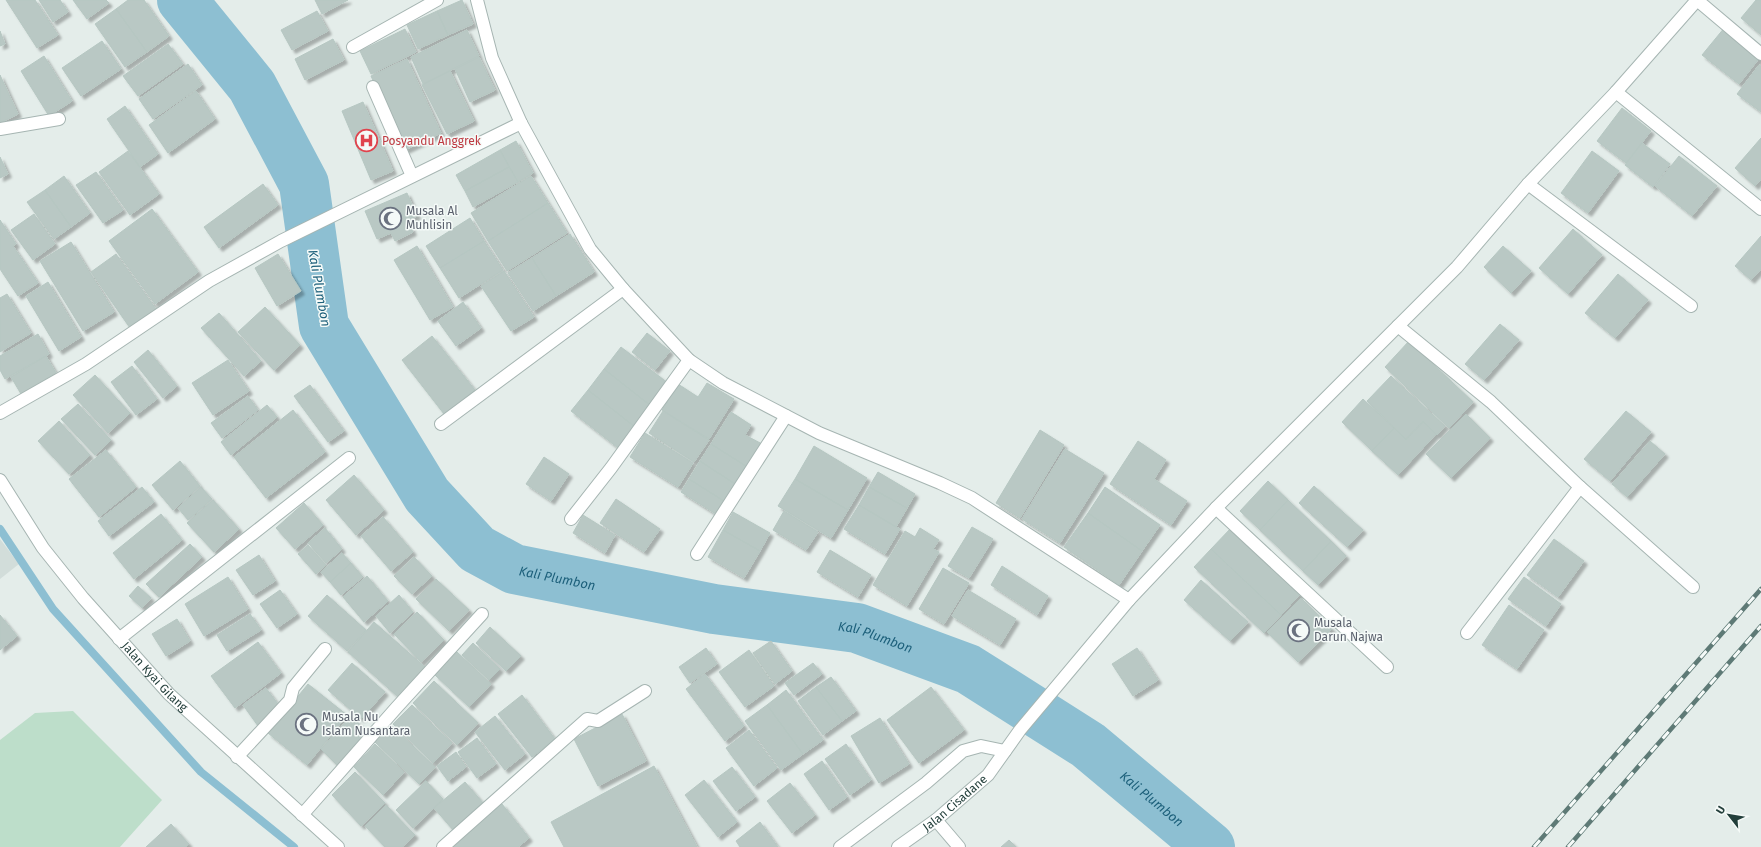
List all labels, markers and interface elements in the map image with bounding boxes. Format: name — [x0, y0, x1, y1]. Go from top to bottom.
hospital icon: Posyandu Anggrek — [354, 128, 380, 154]
place label: Posyandu Anggrek — [382, 134, 482, 148]
place label: Musala Al Muhlisin — [406, 204, 458, 232]
mosque icon: Musala Al Muhlisin — [377, 205, 403, 231]
water label: Kali Plumbon — [305, 249, 334, 328]
water label: Kali Plumbon — [518, 563, 597, 593]
place label: Musala Darun Najwa — [1314, 616, 1383, 644]
mosque icon: Musala Darun Najwa — [1286, 617, 1312, 643]
water label: Kali Plumbon — [837, 619, 915, 656]
street label: Jalan Kyai Gilang — [119, 639, 191, 715]
place label: Musala Nu Islam Nusantara — [322, 710, 410, 738]
mosque icon: Musala Nu Islam Nusantara — [294, 711, 320, 737]
water label: Kali Plumbon — [1117, 768, 1186, 830]
street label: Jalan Cisadane — [920, 772, 990, 834]
north arrow — [1709, 795, 1749, 835]
text: U — [1713, 804, 1728, 817]

